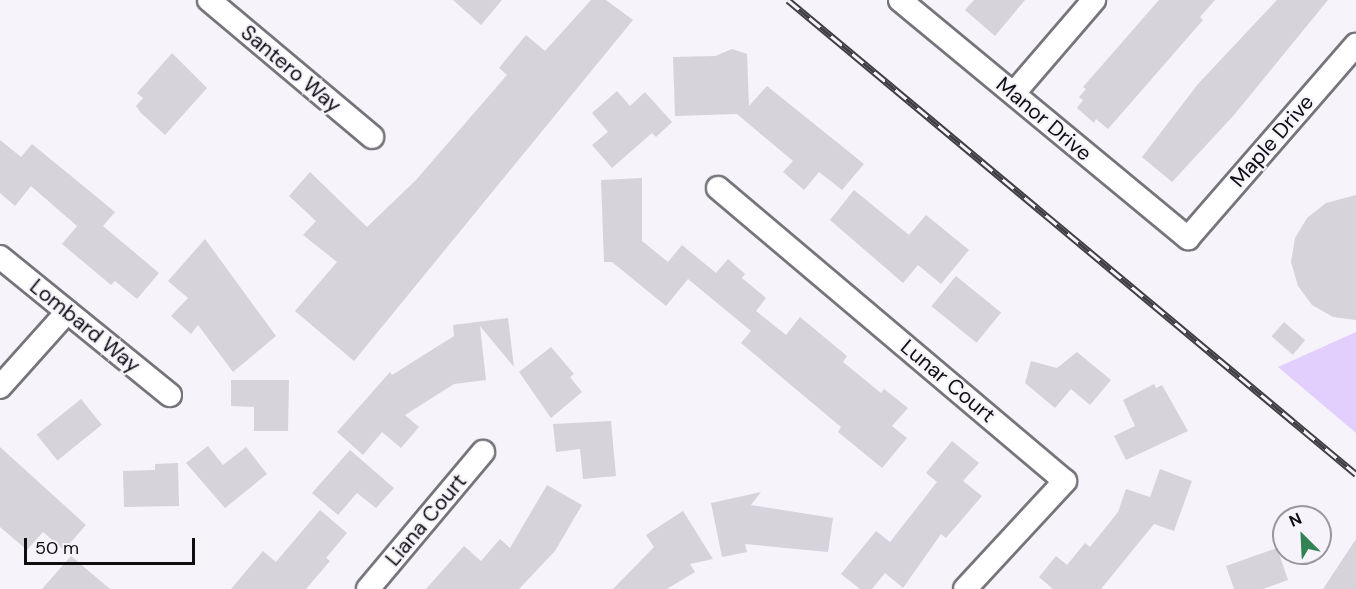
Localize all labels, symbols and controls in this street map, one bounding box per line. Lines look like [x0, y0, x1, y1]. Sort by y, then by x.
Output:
street label: Santero Way [236, 20, 346, 118]
street label: Manor Drive [991, 72, 1097, 166]
street label: Maple Drive [1225, 90, 1319, 192]
street label: Lombard Way [25, 274, 145, 378]
street label: Lunar Court [896, 334, 1000, 428]
street label: Liana Court [380, 469, 472, 571]
north arrow [1272, 505, 1332, 565]
text: N [1286, 508, 1305, 532]
scale bar [27, 526, 198, 564]
text: 50 m [35, 536, 79, 560]

